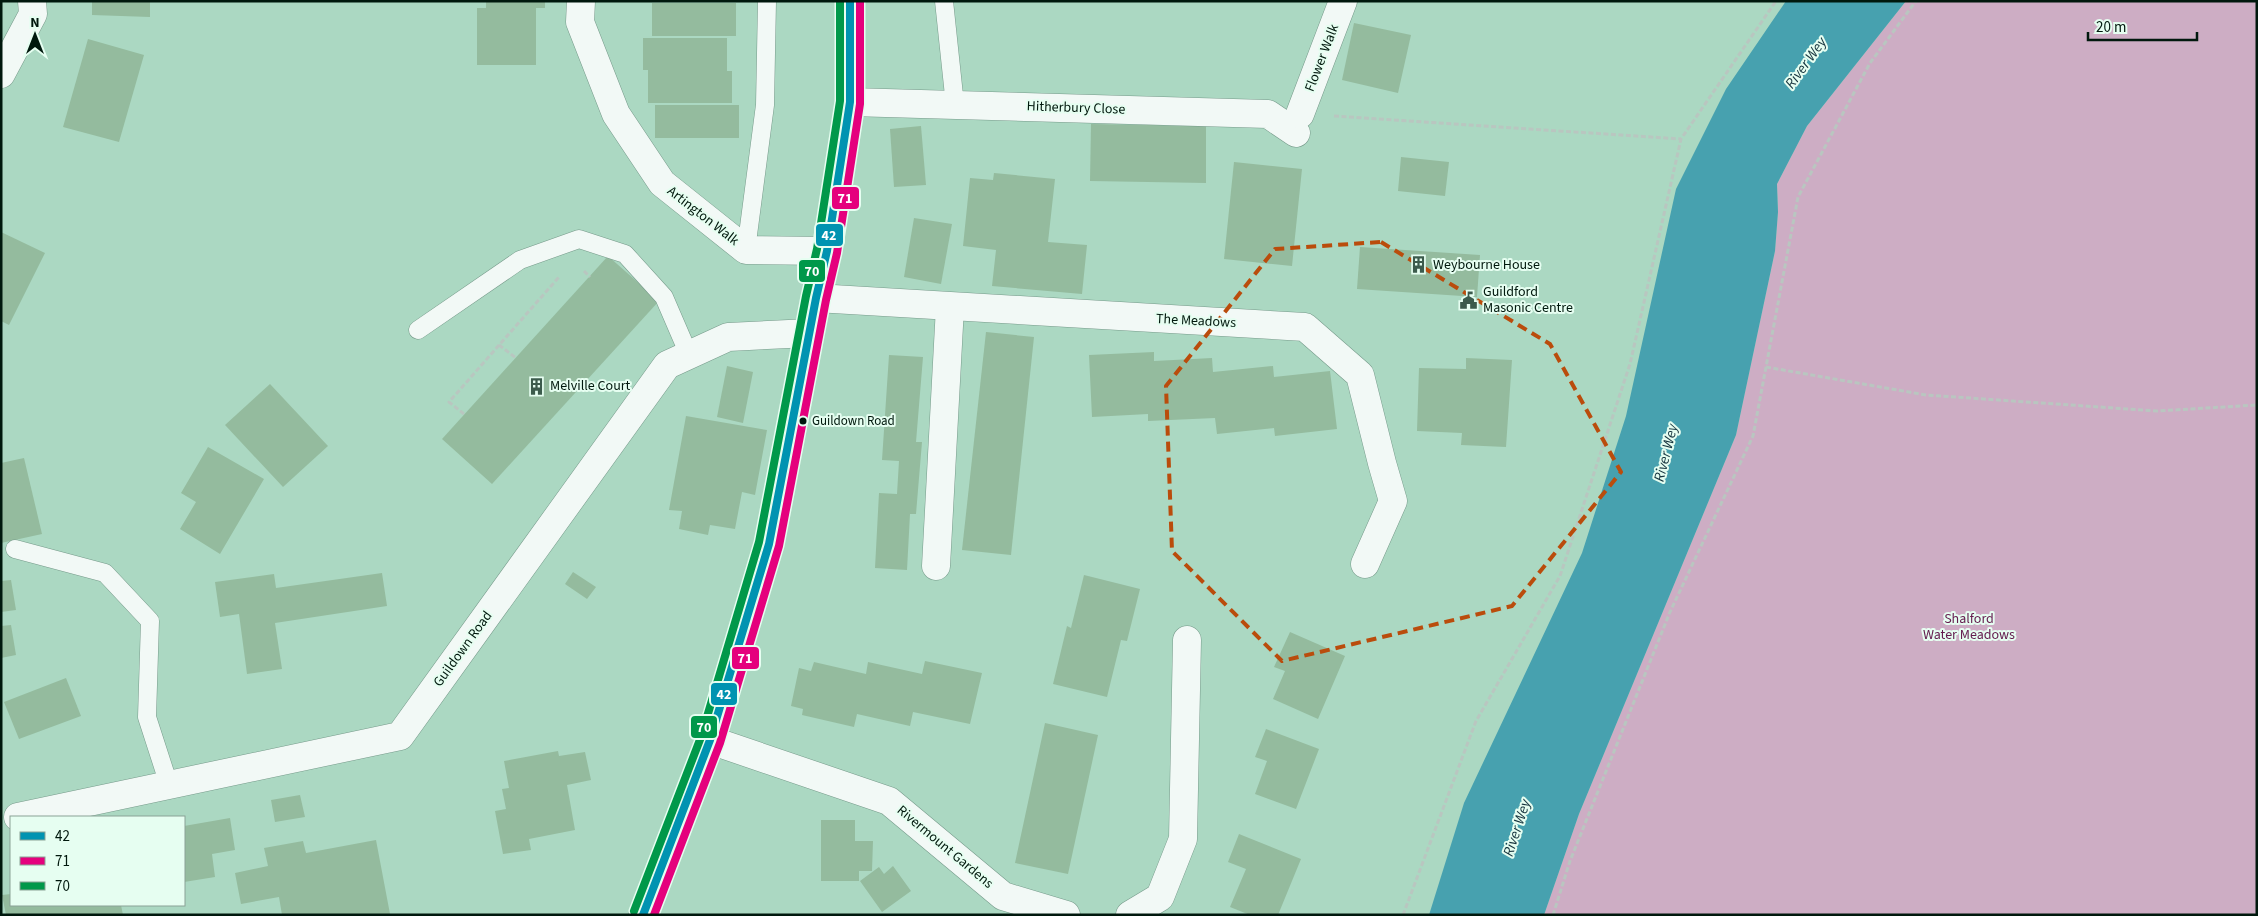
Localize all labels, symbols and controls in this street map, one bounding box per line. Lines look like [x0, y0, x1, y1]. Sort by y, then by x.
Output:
north arrow [10, 10, 60, 60]
scale bar [2088, 10, 2197, 42]
text: N [30, 13, 40, 33]
text: 20 m [2096, 17, 2126, 38]
street label: Flower Walk [1300, 21, 1344, 95]
water label: River Wey [1780, 32, 1833, 93]
street label: Hitherbury Close [1026, 96, 1126, 120]
street label: Artington Walk [663, 182, 743, 250]
line badge: 71 [831, 186, 860, 210]
text: 71 [838, 189, 852, 209]
line badge: 42 [815, 223, 844, 247]
text: 42 [822, 226, 836, 246]
building icon: Weybourne House [1409, 255, 1429, 275]
place label: Weybourne House [1433, 255, 1540, 275]
line badge: 70 [798, 259, 826, 283]
text: 70 [805, 262, 819, 282]
place label: Guildford Masonic Centre [1483, 282, 1573, 318]
public building icon: Guildford Masonic Centre [1459, 290, 1479, 310]
street label: The Meadows [1155, 309, 1237, 333]
building icon: Melville Court [526, 376, 546, 396]
place label: Melville Court [550, 376, 631, 396]
place label: Guildown Road [812, 412, 895, 430]
marker: Guildown Road [798, 416, 808, 426]
water label: River Wey [1649, 421, 1684, 484]
street label: Guildown Road [429, 607, 497, 691]
park label: Shalford Water Meadows [1923, 609, 2015, 645]
line badge: 71 [731, 646, 760, 670]
text: 71 [738, 649, 752, 669]
line badge: 42 [710, 682, 738, 706]
text: 42 [717, 685, 731, 705]
line badge: 70 [690, 715, 718, 739]
text: 70 [697, 718, 711, 738]
water label: River Wey [1498, 796, 1536, 859]
street label: Rivermount Gardens [892, 801, 998, 893]
legend [10, 816, 185, 906]
text: 42 [55, 826, 70, 847]
text: 71 [55, 851, 70, 872]
text: 70 [55, 876, 70, 897]

